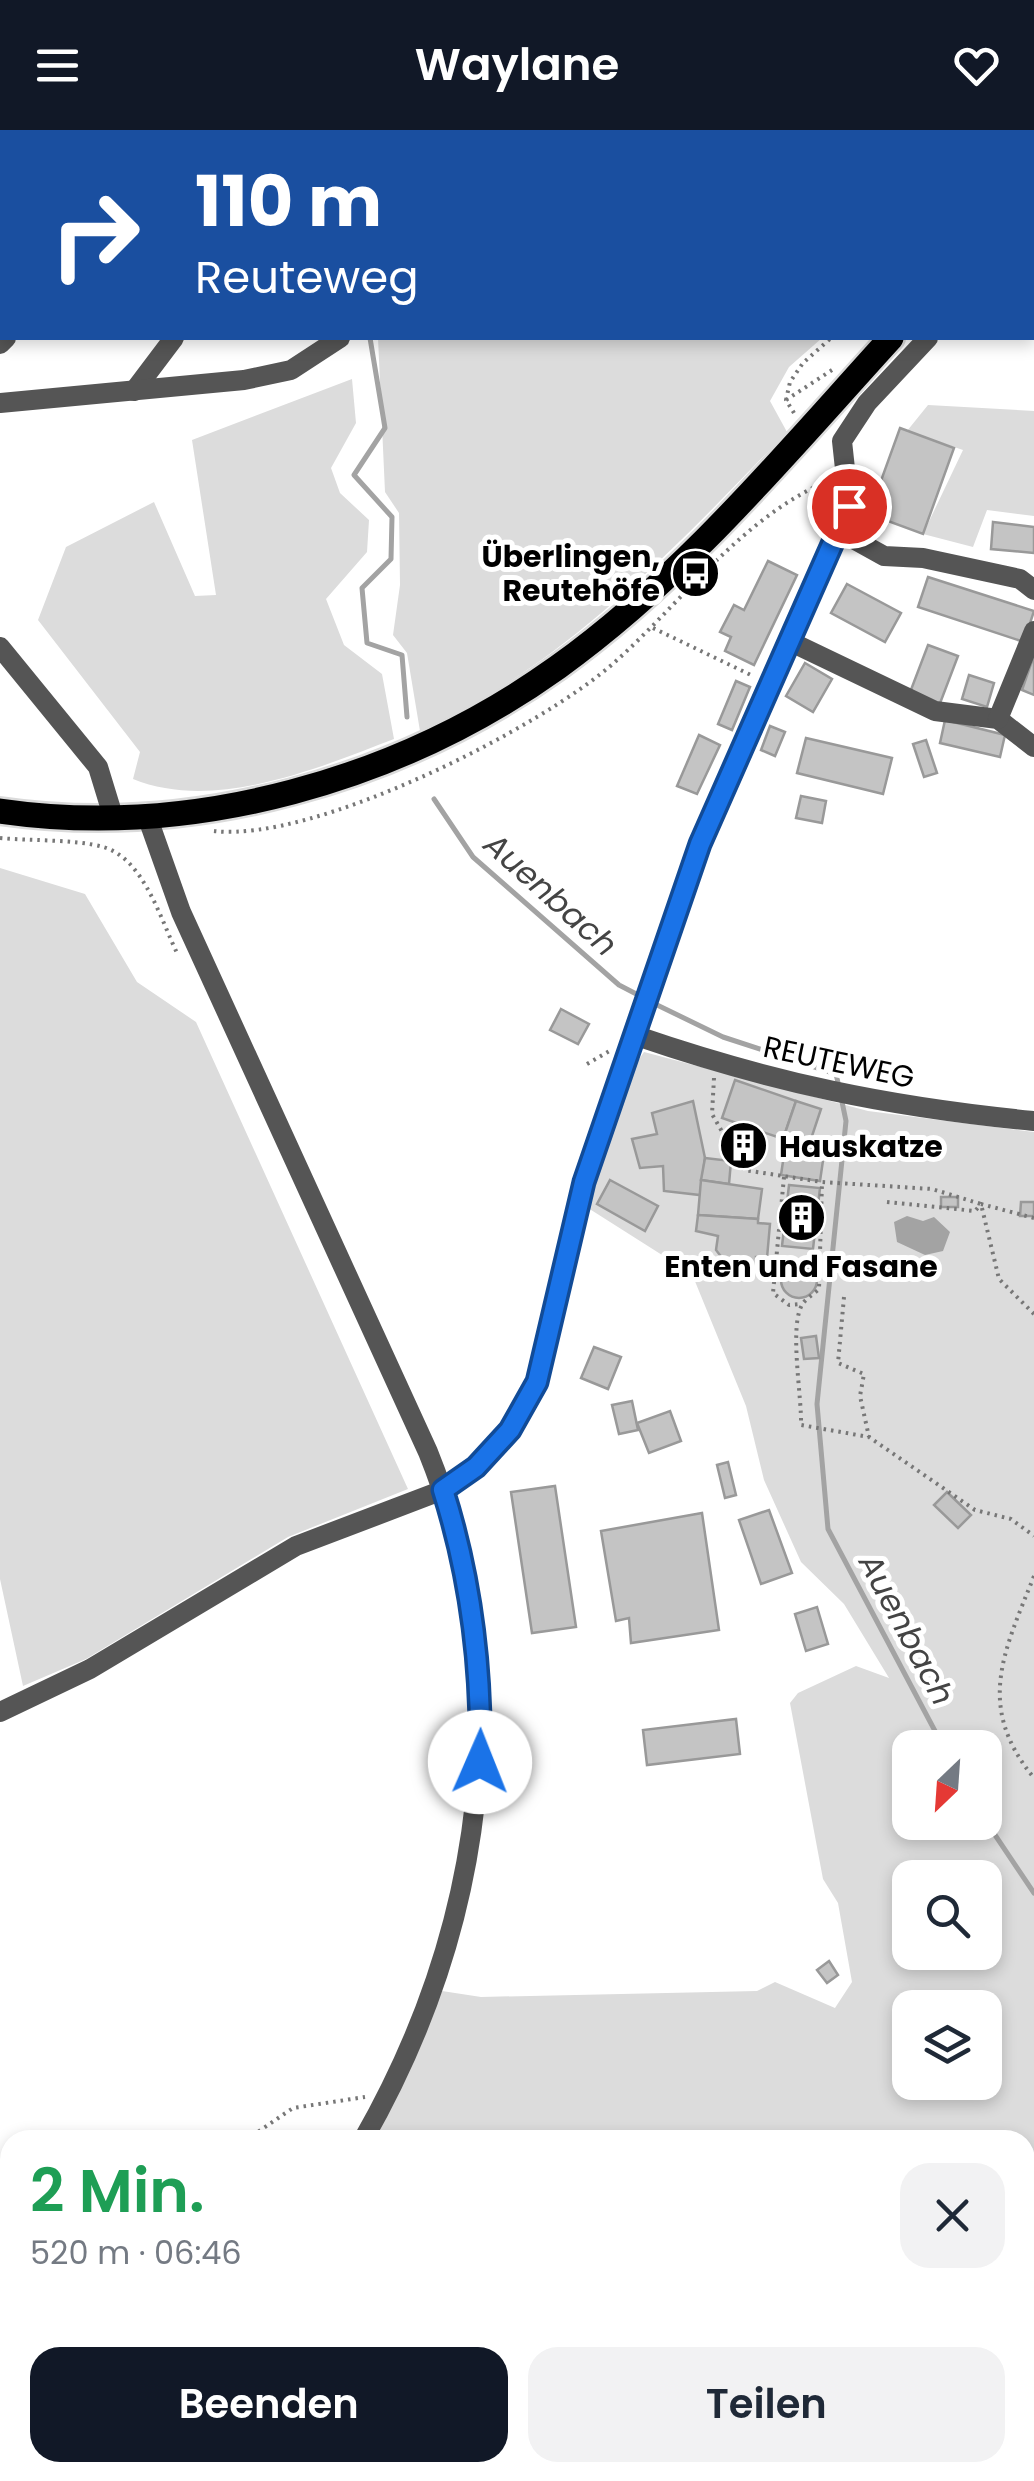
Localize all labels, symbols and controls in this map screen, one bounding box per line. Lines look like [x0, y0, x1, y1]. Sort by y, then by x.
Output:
text: Waylane [415, 33, 619, 96]
icon: menu [30, 38, 85, 93]
icon: heart [949, 38, 1004, 93]
text: 110 m [195, 152, 382, 251]
icon: right [30, 170, 160, 300]
text: Reuteweg [195, 246, 419, 309]
pin [807, 464, 892, 549]
icon: arrive [822, 479, 877, 534]
place label: Überlingen, Reutehöfe [482, 535, 660, 612]
bus stop icon: Überlingen, Reutehöfe [669, 547, 721, 599]
water label: Auenbach [474, 821, 628, 966]
street label: REUTEWEG [759, 1025, 919, 1099]
building icon: Hauskatze [718, 1120, 770, 1172]
place label: Hauskatze [779, 1125, 943, 1168]
building icon: Enten und Fasane [775, 1191, 827, 1243]
place label: Enten und Fasane [664, 1245, 938, 1288]
water label: Auenbach [848, 1544, 966, 1713]
position arrow [428, 1710, 532, 1814]
north arrow [892, 1730, 1002, 1840]
map controls [892, 1730, 1002, 2100]
button: search [892, 1860, 1002, 1970]
button: layers [892, 1990, 1002, 2100]
text: 2 Min. [30, 2149, 205, 2233]
button: close [900, 2163, 1005, 2268]
text: 520 m · 06:46 [30, 2230, 242, 2275]
button: Beenden [30, 2347, 508, 2462]
button: Teilen [528, 2347, 1005, 2462]

